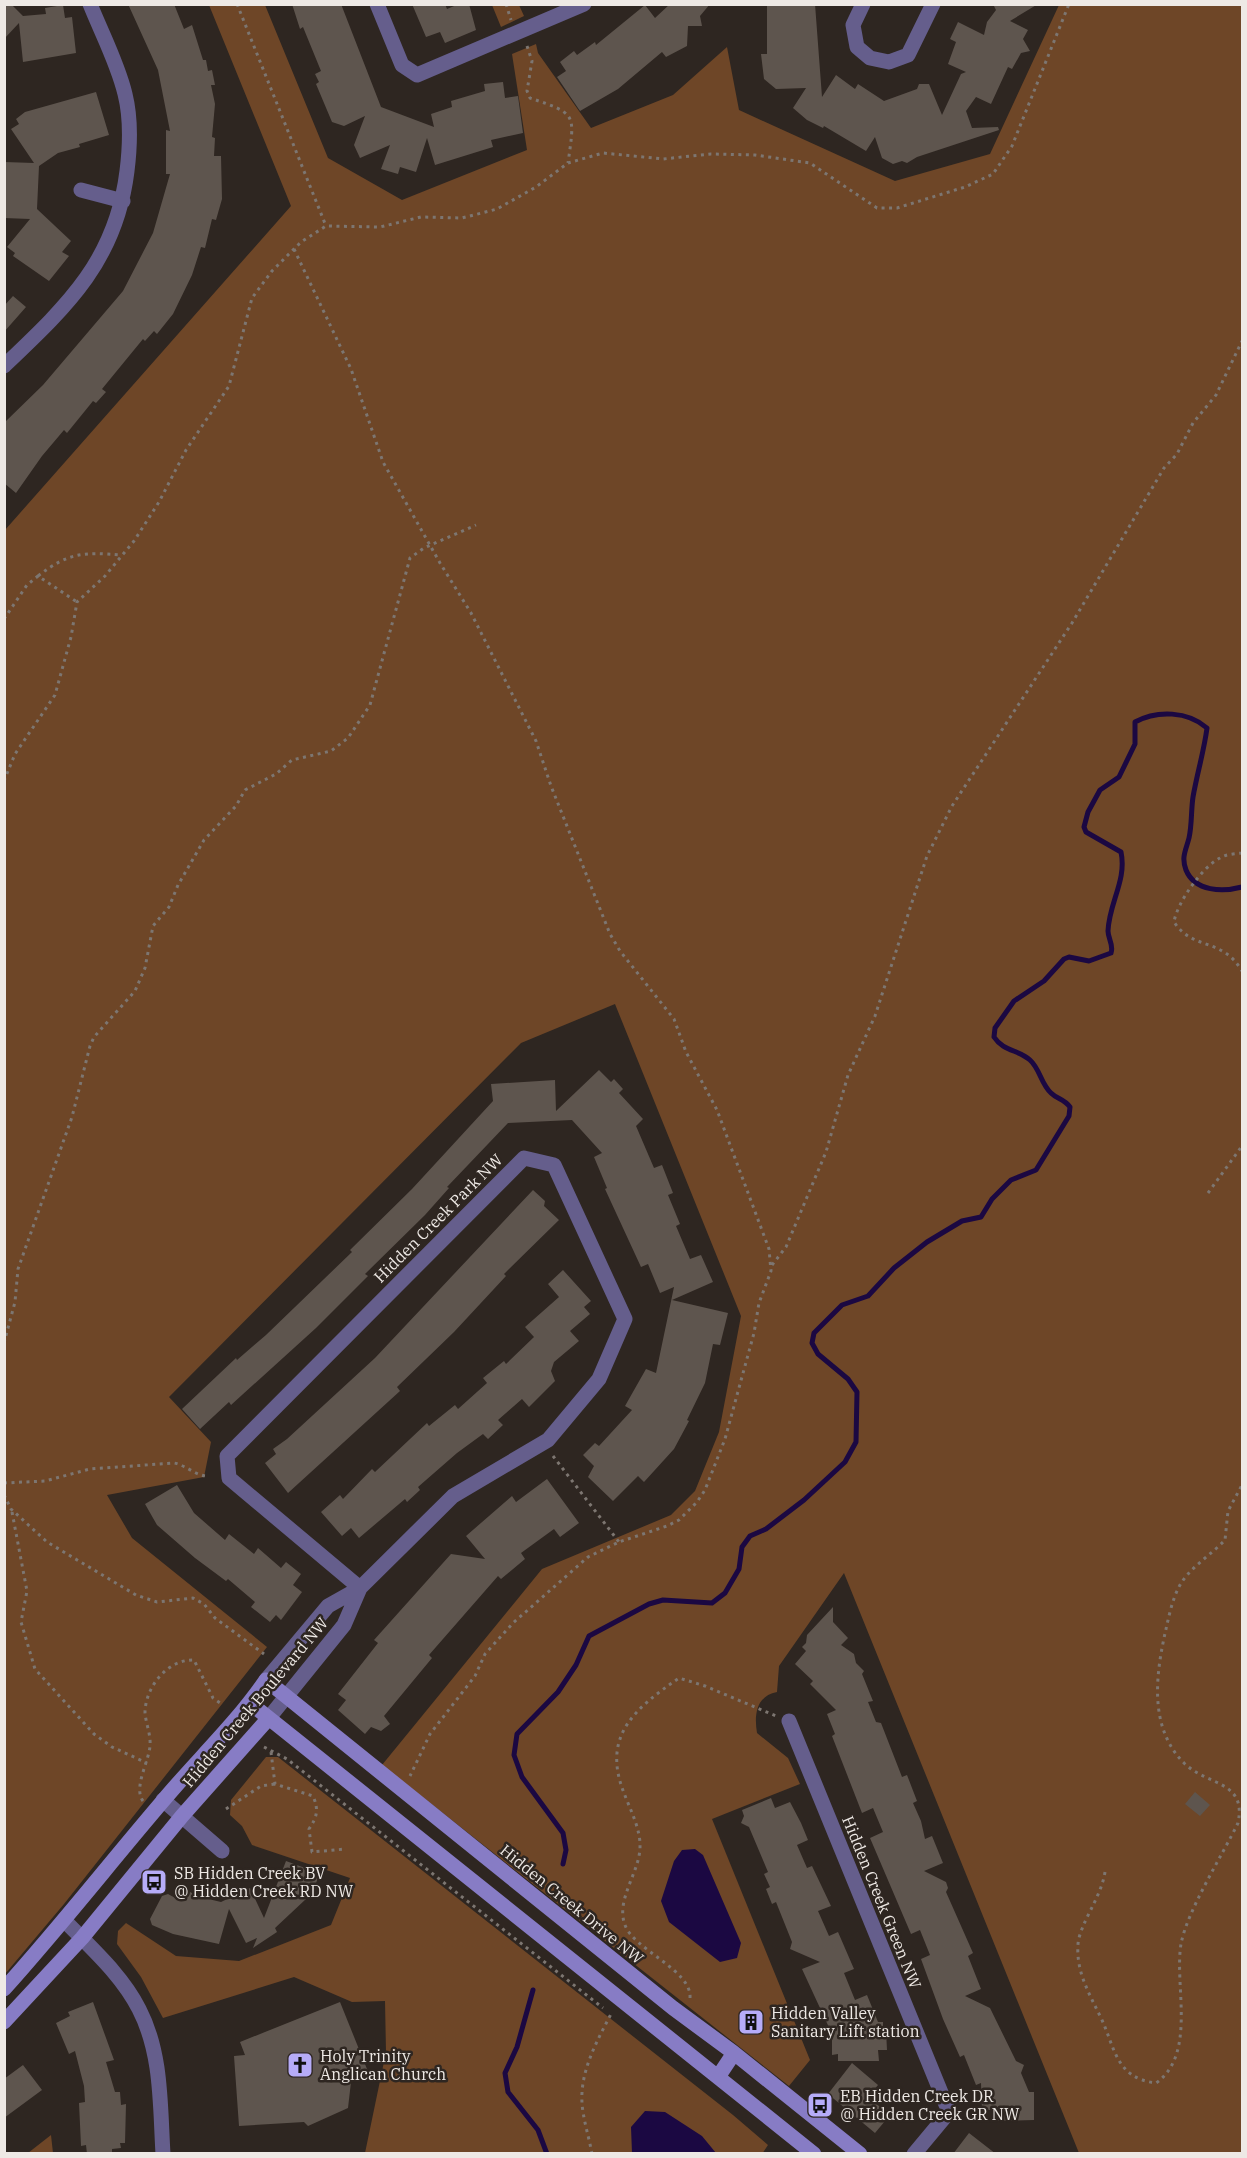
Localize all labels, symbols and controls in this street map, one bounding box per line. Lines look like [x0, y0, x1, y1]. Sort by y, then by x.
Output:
street label: Hidden Creek Park NW [370, 1149, 507, 1286]
street label: Hidden Creek Boulevard NW [178, 1613, 332, 1791]
street label: Hidden Creek Green NW [838, 1813, 926, 1992]
street label: Hidden Creek Drive NW [496, 1840, 648, 1968]
place label: SB Hidden Creek BV @ Hidden Creek RD NW [174, 1863, 354, 1901]
bus stop icon: SB Hidden Creek BV @ Hidden Creek RD NW [139, 1867, 169, 1897]
place label: Hidden Valley Sanitary Lift station [771, 2003, 920, 2041]
building icon: Hidden Valley Sanitary Lift station [736, 2007, 766, 2037]
place label: Holy Trinity Anglican Church [320, 2046, 446, 2084]
church icon: Holy Trinity Anglican Church [285, 2050, 315, 2080]
place label: EB Hidden Creek DR @ Hidden Creek GR NW [840, 2086, 1020, 2124]
bus stop icon: EB Hidden Creek DR @ Hidden Creek GR NW [805, 2090, 835, 2120]

